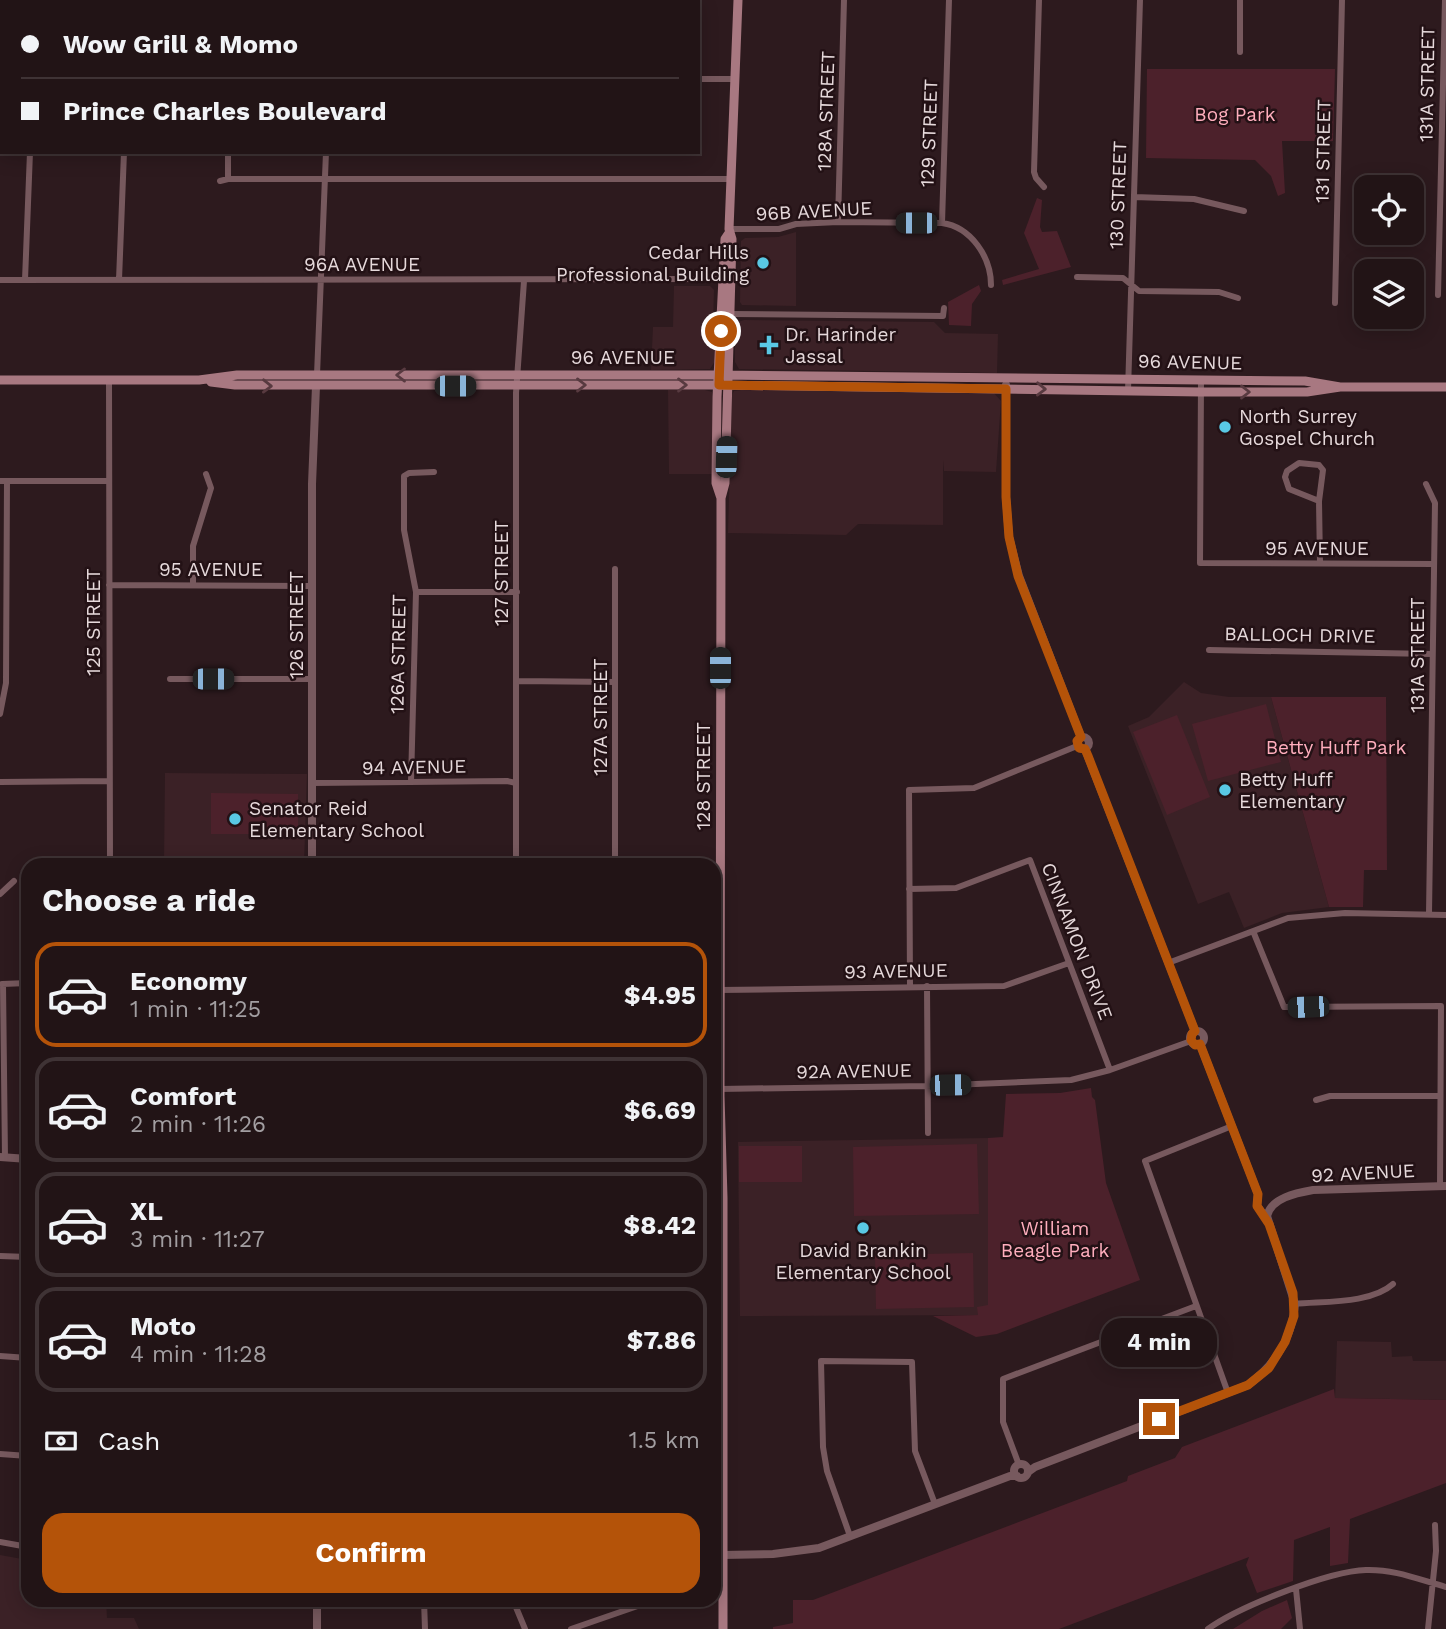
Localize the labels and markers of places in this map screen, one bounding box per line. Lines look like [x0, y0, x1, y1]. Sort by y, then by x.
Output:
place label: Cedar Hills Professional Building [556, 241, 750, 286]
marker: Cedar Hills Professional Building [755, 255, 771, 271]
place label: Dr. Harinder Jassal [785, 323, 896, 368]
marker: Dr. Harinder Jassal [759, 335, 779, 355]
place label: North Surrey Gospel Church [1239, 405, 1375, 450]
marker: North Surrey Gospel Church [1217, 419, 1233, 435]
place label: Betty Huff Elementary [1239, 768, 1345, 813]
marker: Betty Huff Elementary [1217, 782, 1233, 798]
place label: Senator Reid Elementary School [249, 797, 424, 842]
marker: Senator Reid Elementary School [227, 811, 243, 827]
marker: David Brankin Elementary School [855, 1220, 871, 1236]
place label: David Brankin Elementary School [775, 1239, 951, 1284]

